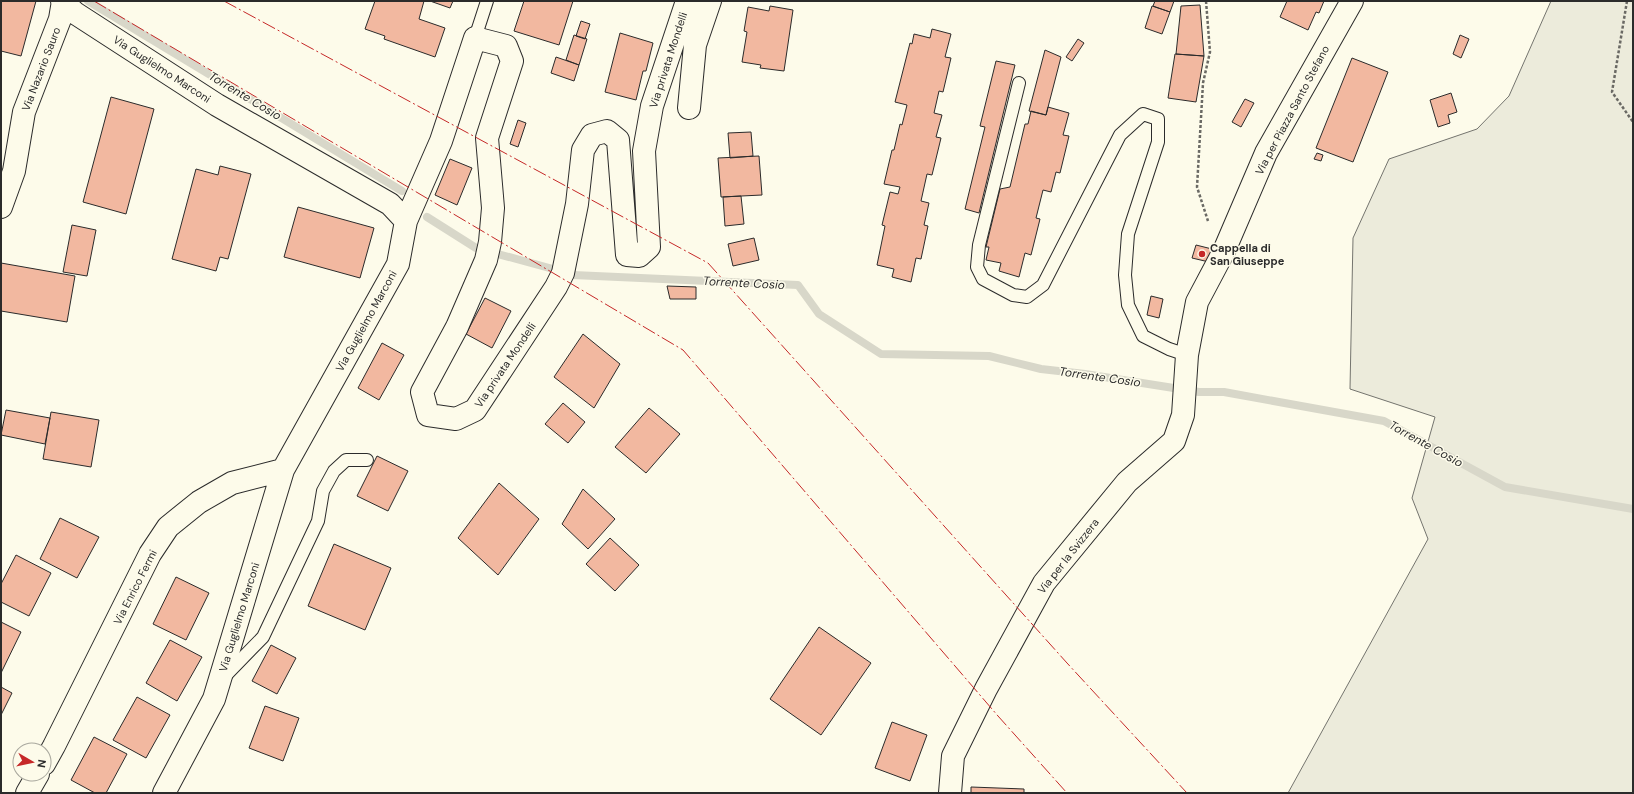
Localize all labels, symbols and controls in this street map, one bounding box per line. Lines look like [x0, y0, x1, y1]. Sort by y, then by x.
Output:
street label: Via privata Mondelli [646, 10, 690, 110]
street label: Via Nazario Sauro [19, 25, 63, 113]
street label: Via Guglielmo Marconi [111, 32, 213, 106]
street label: Via per Piazza Santo Stefano [1252, 43, 1332, 177]
water label: Torrente Cosio [206, 68, 284, 124]
place label: Cappella di San Giuseppe [1210, 241, 1285, 268]
marker: Cappella di San Giuseppe [1197, 249, 1207, 259]
street label: Via Guglielmo Marconi [332, 268, 400, 374]
water label: Torrente Cosio [703, 273, 785, 293]
street label: Via privata Mondelli [471, 320, 539, 410]
water label: Torrente Cosio [1058, 363, 1142, 391]
water label: Torrente Cosio [1386, 417, 1466, 471]
street label: Via per la Svizzera [1034, 516, 1102, 596]
street label: Via Enrico Fermi [110, 547, 160, 627]
street label: Via Guglielmo Marconi [216, 561, 262, 673]
north arrow [12, 742, 52, 782]
text: N [34, 759, 49, 769]

